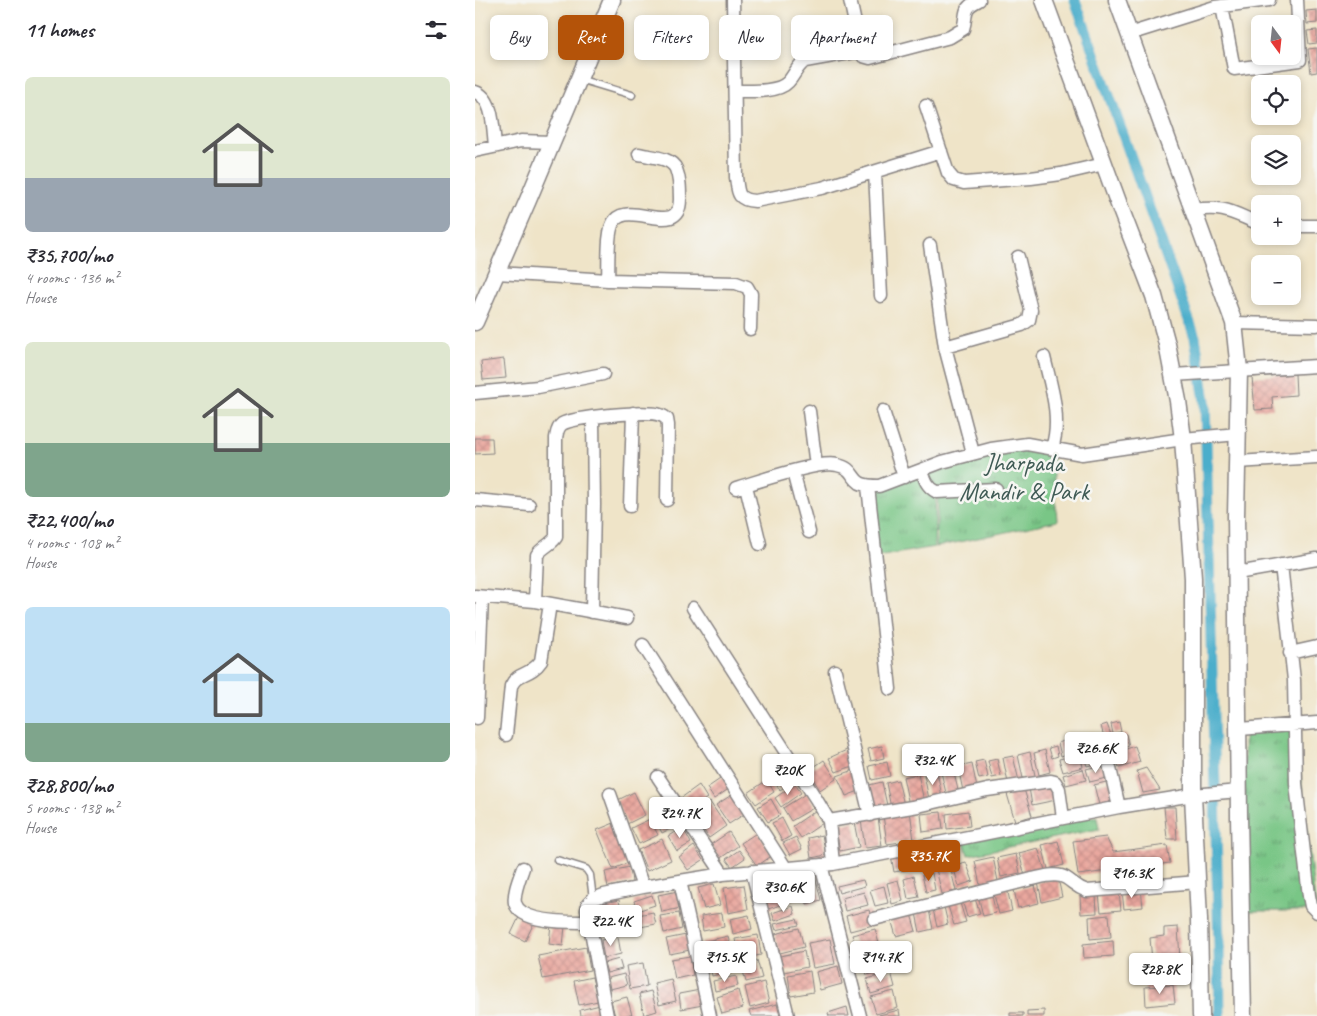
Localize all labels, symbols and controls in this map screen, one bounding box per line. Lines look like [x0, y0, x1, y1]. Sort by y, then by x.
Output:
chip: Buy [490, 15, 548, 60]
chip: Rent [558, 15, 624, 60]
chip: Filters [634, 15, 709, 60]
chip: New [719, 15, 781, 60]
chip: Apartment [791, 15, 893, 60]
north arrow [1251, 15, 1301, 65]
map controls [1251, 15, 1301, 305]
icon: filters [422, 16, 450, 44]
text: 11 homes [25, 17, 94, 43]
button: locate [1251, 75, 1301, 125]
icon: home [193, 110, 283, 200]
button: layers [1251, 135, 1301, 185]
button: + [1251, 195, 1301, 245]
text: ₹35,700/mo [25, 242, 112, 268]
button: − [1251, 255, 1301, 305]
text: 4 rooms · 136 m² [25, 268, 119, 288]
text: House [25, 288, 56, 308]
icon: home [193, 375, 283, 465]
park label: Jharpada Mandir & Park [959, 447, 1091, 508]
text: ₹22,400/mo [25, 507, 113, 533]
text: 4 rooms · 108 m² [25, 533, 119, 553]
text: House [25, 553, 56, 573]
icon: home [193, 640, 283, 730]
pin: ₹26.6K [1055, 732, 1137, 774]
text: ₹26.6K [1076, 738, 1116, 758]
pin: ₹32.4K [892, 744, 974, 786]
text: ₹32.4K [913, 750, 953, 770]
pin: ₹20K [758, 754, 818, 796]
text: ₹20K [773, 760, 803, 780]
text: ₹28,800/mo [25, 772, 113, 798]
pin: ₹24.7K [639, 796, 721, 839]
text: 5 rooms · 138 m² [25, 798, 119, 818]
text: ₹24.7K [660, 803, 700, 823]
text: House [25, 818, 56, 838]
pin: ₹35.7K [888, 840, 970, 882]
text: ₹35.7K [909, 846, 949, 866]
pin: ₹16.3K [1091, 856, 1173, 899]
text: ₹16.3K [1112, 863, 1152, 883]
pin: ₹30.6K [743, 870, 825, 913]
text: ₹30.6K [764, 877, 804, 897]
pin: ₹22.4K [570, 904, 652, 947]
text: ₹22.4K [591, 911, 631, 931]
pin: ₹15.5K [684, 940, 766, 983]
pin: ₹14.7K [840, 940, 922, 983]
text: ₹15.5K [705, 947, 745, 967]
text: ₹14.7K [861, 947, 901, 967]
pin: ₹28.8K [1119, 952, 1201, 995]
text: ₹28.8K [1140, 959, 1180, 979]

